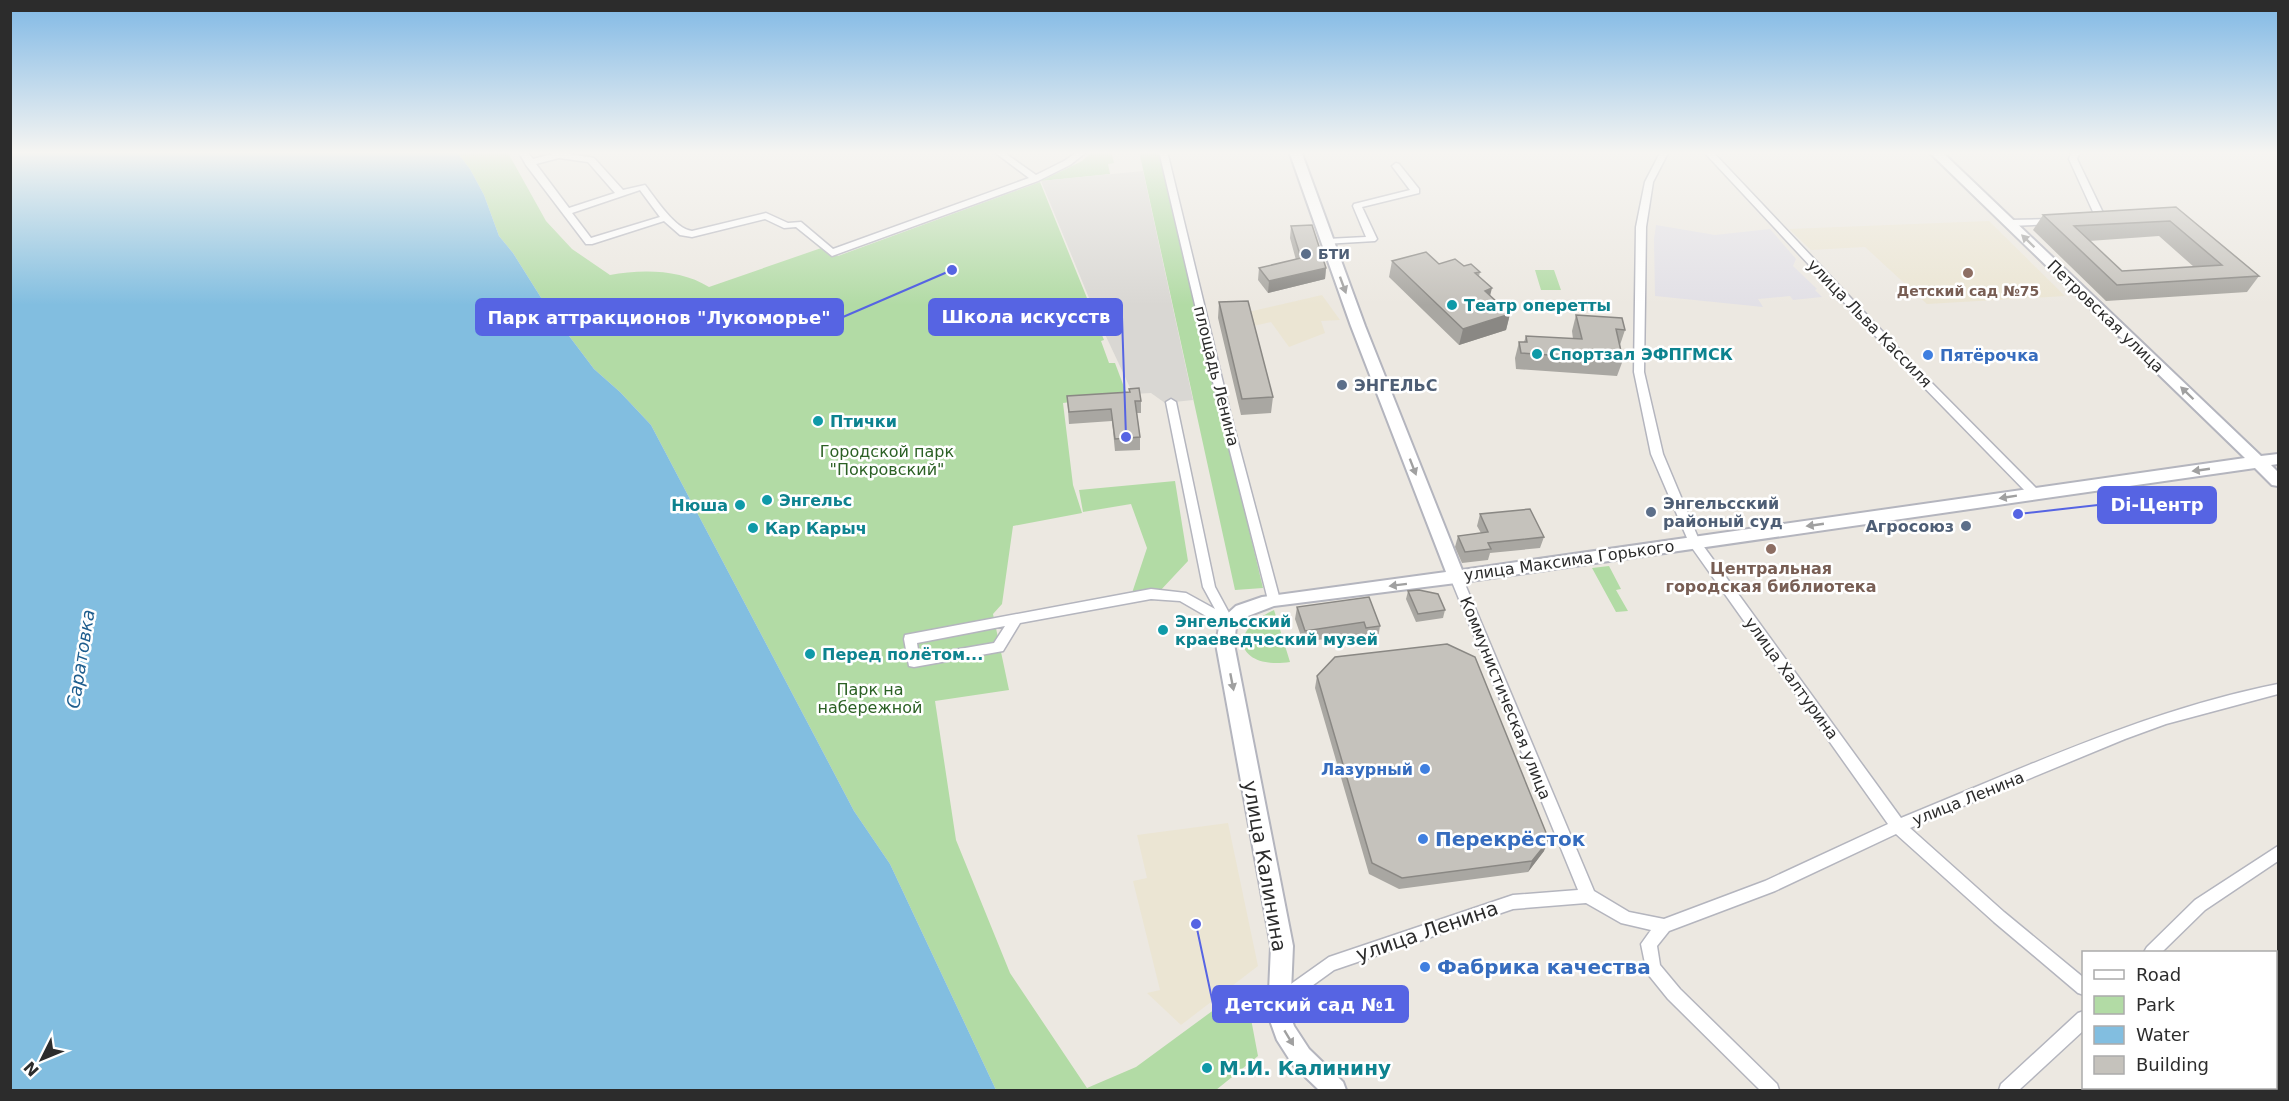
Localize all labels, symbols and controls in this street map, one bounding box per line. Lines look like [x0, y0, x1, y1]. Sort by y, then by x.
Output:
one-way arrow [2022, 235, 2036, 249]
place label: БТИ [1318, 246, 1350, 262]
marker: БТИ [1299, 247, 1313, 261]
street label: улица Льва Кассиля [1804, 255, 1936, 391]
street label: Петровская улица [2044, 256, 2168, 377]
marker: Детский сад №75 [1961, 266, 1975, 280]
one-way arrow [1338, 276, 1348, 294]
place label: Детский сад №75 [1897, 283, 2039, 299]
place label: Театр оперетты [1464, 296, 1611, 315]
marker: Театр оперетты [1445, 298, 1459, 312]
callout: Парк аттракционов "Лукоморье" [476, 299, 843, 335]
callout: Школа искусств [929, 299, 1122, 335]
street label: площадь Ленина [1190, 304, 1243, 448]
text: Школа искусств [942, 306, 1110, 327]
text: Парк аттракционов "Лукоморье" [487, 307, 831, 328]
place label: Спортзал ЭФПГМСК [1549, 345, 1733, 364]
place label: Пятёрочка [1940, 346, 2039, 365]
marker: Спортзал ЭФПГМСК [1530, 347, 1544, 361]
marker: Пятёрочка [1921, 348, 1935, 362]
place label: ЭНГЕЛЬС [1354, 376, 1437, 395]
marker: ЭНГЕЛЬС [1335, 378, 1349, 392]
one-way arrow [2180, 386, 2194, 400]
place label: Птички [830, 412, 897, 431]
marker: Птички [811, 414, 825, 428]
park label: Городской парк "Покровский" [820, 442, 955, 479]
one-way arrow [1409, 458, 1418, 476]
one-way arrow [2192, 466, 2211, 475]
callout: Di-Центр [2098, 487, 2216, 523]
place label: Энгельс [779, 491, 852, 510]
marker: Энгельс [760, 493, 774, 507]
one-way arrow [1999, 493, 2018, 502]
place label: Энгельсский районый суд [1663, 494, 1783, 531]
text: Di-Центр [2110, 494, 2204, 515]
place label: Нюша [671, 496, 728, 515]
marker: Нюша [733, 498, 747, 512]
marker: Энгельсский районый суд [1644, 505, 1658, 519]
place label: Агросоюз [1865, 517, 1954, 536]
place label: Кар Карыч [765, 519, 867, 538]
marker: Агросоюз [1959, 519, 1973, 533]
one-way arrow [1806, 520, 1825, 529]
marker: Кар Карыч [746, 521, 760, 535]
street label: улица Максима Горького [1463, 536, 1675, 585]
marker: Центральная городская библиотека [1764, 542, 1778, 556]
place label: Центральная городская библиотека [1666, 559, 1876, 596]
one-way arrow [1388, 580, 1407, 589]
street label: Коммунистическая улица [1456, 594, 1555, 802]
water label: Саратовка [62, 608, 99, 710]
place label: Энгельсский краеведческий музей [1175, 612, 1378, 649]
street label: улица Халтурина [1741, 613, 1842, 743]
marker: Энгельсский краеведческий музей [1156, 623, 1170, 637]
place label: Перед полётом... [822, 645, 983, 664]
marker: Перед полётом... [803, 647, 817, 661]
one-way arrow [1228, 672, 1237, 691]
park label: Парк на набережной [817, 680, 923, 717]
place label: Лазурный [1321, 760, 1413, 779]
marker: Лазурный [1418, 762, 1432, 776]
street label: улица Ленина [1910, 767, 2027, 830]
street label: улица Калинина [1238, 778, 1292, 954]
place label: Перекрёсток [1435, 827, 1586, 851]
marker: Перекрёсток [1416, 832, 1430, 846]
street label: улица Ленина [1353, 895, 1501, 967]
legend [2082, 951, 2277, 1089]
place label: Фабрика качества [1437, 955, 1651, 979]
marker: Фабрика качества [1418, 960, 1432, 974]
text: Road [2136, 964, 2181, 985]
callout: Детский сад №1 [1213, 986, 1408, 1022]
text: Детский сад №1 [1225, 994, 1395, 1015]
text: Park [2136, 994, 2175, 1015]
text: Water [2136, 1024, 2190, 1045]
north arrow [12, 1029, 72, 1089]
one-way arrow [1283, 1029, 1294, 1046]
text: Building [2136, 1054, 2209, 1075]
place label: М.И. Калинину [1219, 1056, 1391, 1080]
text: N [20, 1058, 43, 1080]
marker: М.И. Калинину [1200, 1061, 1214, 1075]

